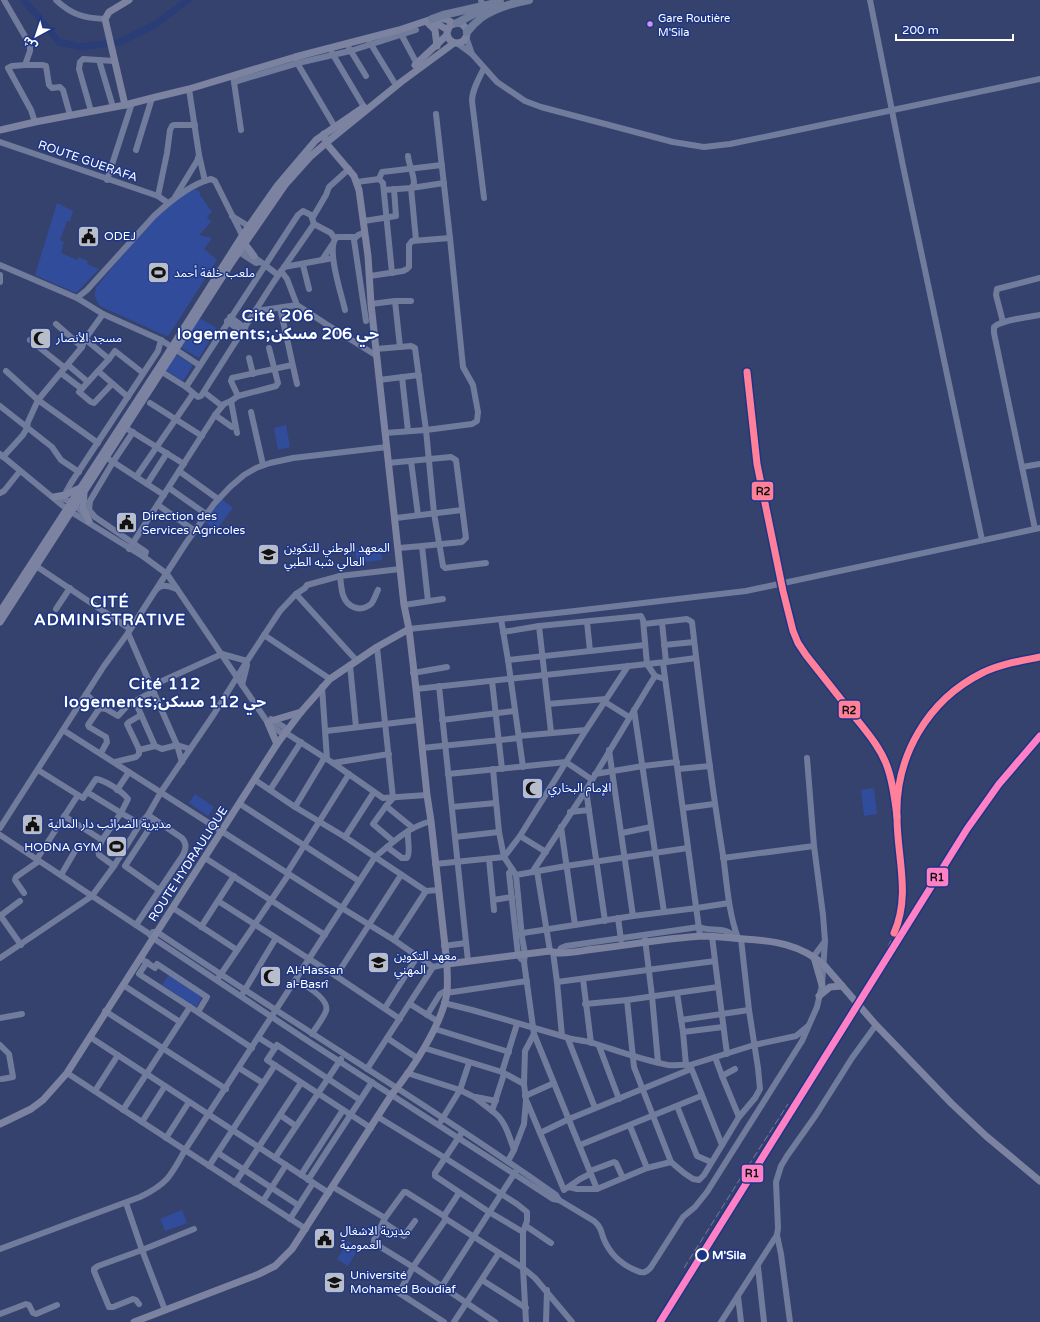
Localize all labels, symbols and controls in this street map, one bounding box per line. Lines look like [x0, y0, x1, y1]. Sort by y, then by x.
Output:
place label: Gare Routière M'Sila [658, 12, 730, 39]
north arrow [16, 16, 56, 56]
scale bar [896, 16, 1013, 42]
marker: Gare Routière M'Sila [645, 19, 655, 29]
text: 200 m [902, 23, 939, 37]
text: ش [20, 33, 40, 53]
street label: ROUTE GUERAFA [36, 137, 140, 185]
public building icon: ODEJ [75, 223, 101, 249]
place label: ODEJ [104, 229, 136, 243]
sports icon: ملعب خلفة أحمد [146, 260, 172, 286]
place label: ملعب خلفة أحمد [174, 265, 255, 280]
district label: Cité 206 logements;حي 206 مسكن [177, 306, 379, 347]
mosque icon: مسجد الأنصار [28, 325, 54, 351]
place label: مسجد الأنصار [55, 331, 122, 345]
line badge: R2 [751, 481, 774, 501]
text: R2 [756, 485, 770, 498]
place label: Direction des Services Agricoles [142, 509, 246, 537]
public building icon: Direction des Services Agricoles [113, 510, 139, 536]
place label: المعهد الوطني للتكوين العالي شبه الطبي [284, 541, 390, 572]
school or university icon: المعهد الوطني للتكوين العالي شبه الطبي [255, 542, 281, 568]
district label: CITÉ ADMINISTRATIVE [34, 592, 186, 630]
district label: Cité 112 logements;حي 112 مسكن [64, 674, 266, 715]
line badge: R2 [838, 700, 861, 719]
text: R2 [842, 704, 856, 717]
mosque icon: الإمام البخاري [519, 775, 545, 801]
place label: الإمام البخاري [548, 781, 611, 798]
street label: ROUTE HYDRAULIQUE [146, 804, 231, 924]
public building icon: مديرية الضرائب دار المالية [19, 811, 45, 837]
place label: مديرية الضرائب دار المالية [48, 817, 171, 831]
sports icon: HODNA GYM [104, 834, 130, 860]
place label: HODNA GYM [24, 840, 102, 854]
line badge: R1 [926, 867, 949, 887]
text: R1 [930, 871, 944, 884]
place label: معهد التكوين المهني [394, 949, 457, 980]
school or university icon: معهد التكوين المهني [366, 950, 392, 976]
place label: Al-Hassan al-Basrî [286, 963, 343, 991]
mosque icon: Al-Hassan al-Basrî [257, 964, 283, 990]
line badge: R1 [741, 1164, 764, 1183]
text: R1 [745, 1167, 759, 1180]
place label: مديرية الاشغال العمومية [340, 1224, 411, 1252]
public building icon: مديرية الاشغال العمومية [311, 1225, 337, 1251]
marker: M'Sila [695, 1248, 709, 1262]
place label: M'Sila [712, 1248, 747, 1262]
place label: Université Mohamed Boudiaf [350, 1268, 456, 1296]
school or university icon: Université Mohamed Boudiaf [322, 1269, 348, 1295]

